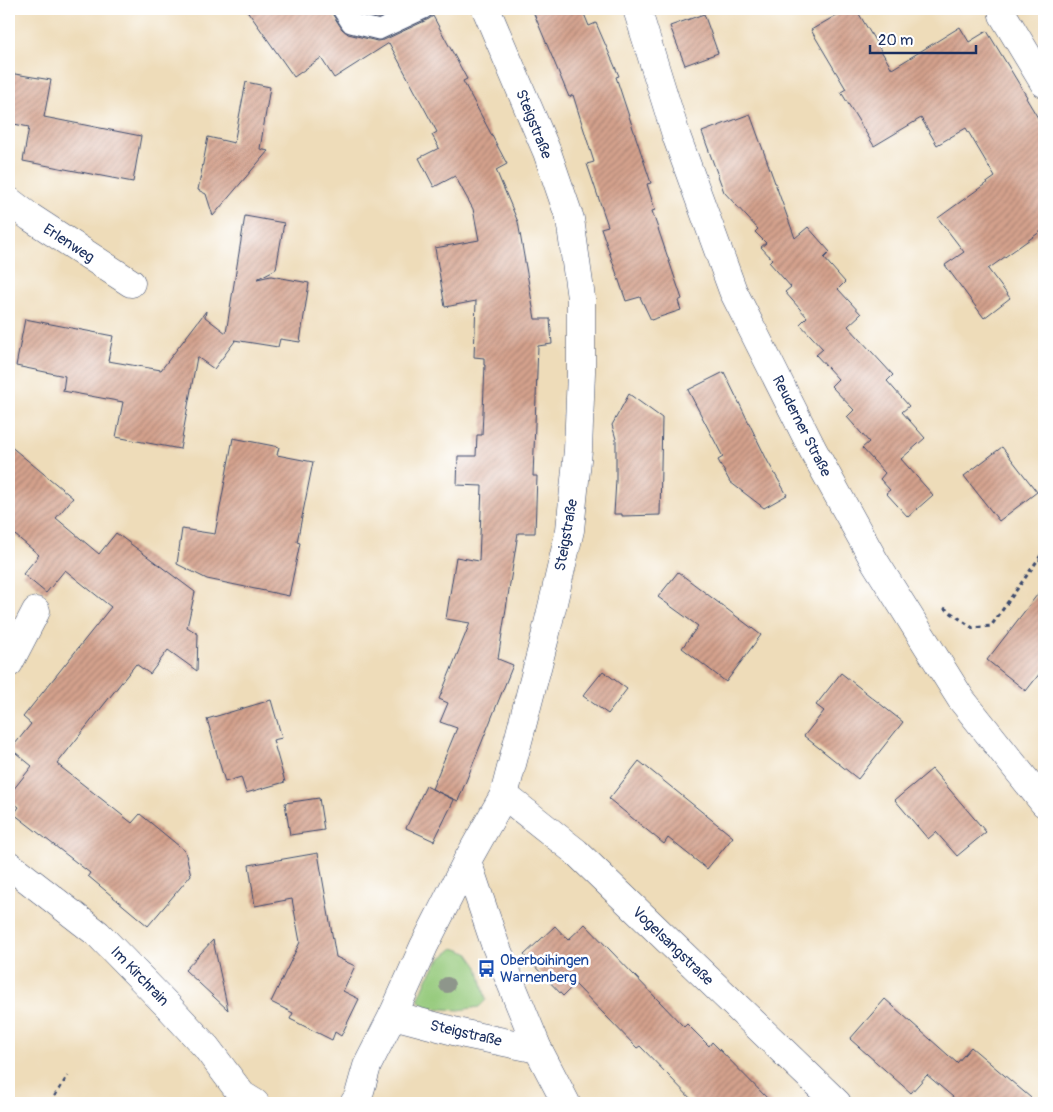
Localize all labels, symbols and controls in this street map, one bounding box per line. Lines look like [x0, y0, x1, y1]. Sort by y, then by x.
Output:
scale bar [870, 22, 977, 54]
text: 20 m [878, 31, 913, 50]
street label: Steigstraße [511, 87, 556, 162]
street label: Erlenweg [39, 220, 98, 267]
street label: Reuderner Straße [768, 372, 836, 481]
street label: Steigstraße [551, 497, 582, 573]
street label: Vogelsangstraße [628, 903, 718, 990]
street label: Im Kirchrain [106, 942, 173, 1010]
place label: Oberboihingen Warnenberg [500, 951, 589, 987]
bus stop icon: Oberboihingen Warnenberg [476, 959, 496, 979]
street label: Steigstraße [428, 1016, 504, 1051]

